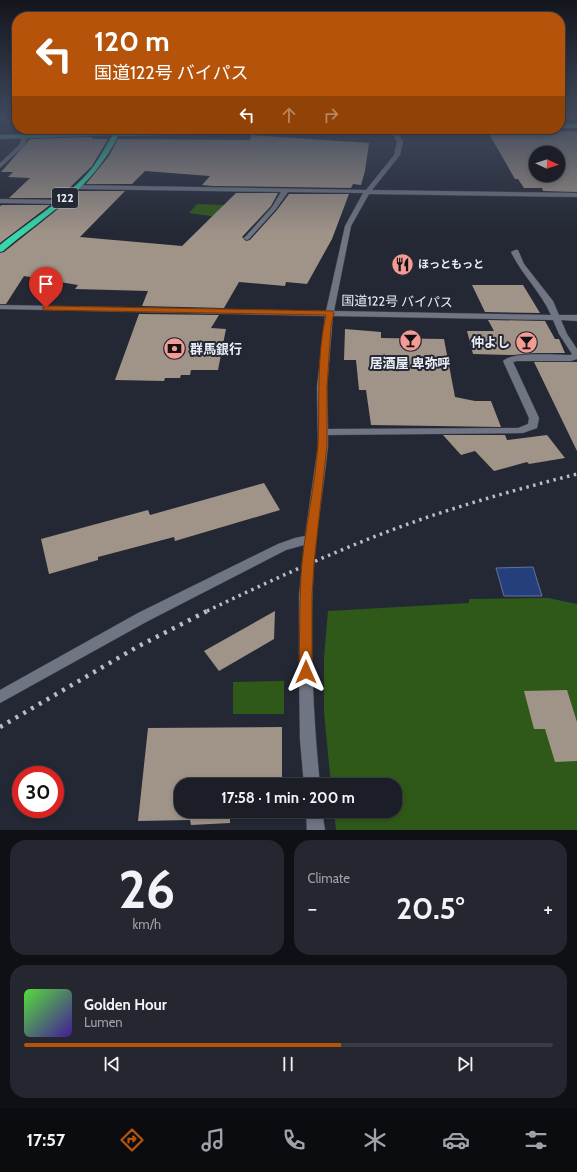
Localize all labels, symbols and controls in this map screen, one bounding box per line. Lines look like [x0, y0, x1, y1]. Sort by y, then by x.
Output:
text: 120 m [94, 24, 170, 58]
icon: left [28, 28, 80, 80]
text: 国道122号 バイパス [94, 62, 248, 84]
icon: left [236, 104, 258, 126]
icon: ahead [278, 104, 300, 126]
icon: right [320, 104, 342, 126]
north arrow [529, 146, 565, 182]
map controls [529, 146, 565, 182]
road number: 122 [52, 188, 78, 208]
restaurant icon: ほっともっと [390, 251, 416, 277]
place label: ほっともっと [418, 257, 484, 271]
pin [29, 267, 63, 308]
icon: arrive [35, 273, 57, 295]
street label: 国道122号 バイパス [341, 292, 453, 310]
bar icon: 居酒屋 卑弥呼 [397, 328, 423, 354]
bar icon: 仲よし [513, 329, 539, 355]
place label: 仲よし [471, 334, 510, 350]
bank icon: 群馬銀行 [161, 336, 187, 362]
place label: 群馬銀行 [190, 341, 242, 357]
place label: 居酒屋 卑弥呼 [370, 355, 450, 371]
position arrow [285, 651, 327, 693]
speed limit sign: 30 [12, 766, 64, 818]
text: 17:58 · 1 min · 200 m [221, 789, 355, 807]
text: 26 [118, 858, 175, 921]
text: Climate [308, 870, 350, 886]
text: 20.5° [396, 890, 464, 927]
text: − [308, 895, 317, 922]
text: + [543, 895, 553, 922]
text: km/h [133, 916, 161, 932]
text: Golden Hour [84, 996, 167, 1014]
text: Lumen [84, 1014, 123, 1030]
icon: previous [101, 1053, 123, 1075]
icon: pause [277, 1053, 299, 1075]
icon: next [454, 1053, 476, 1075]
icon: directions [118, 1126, 146, 1154]
icon: music [199, 1126, 227, 1154]
icon: phone [280, 1126, 308, 1154]
icon: climate [361, 1126, 389, 1154]
icon: car [442, 1126, 470, 1154]
icon: filters [522, 1126, 550, 1154]
text: 17:57 [26, 1129, 65, 1151]

